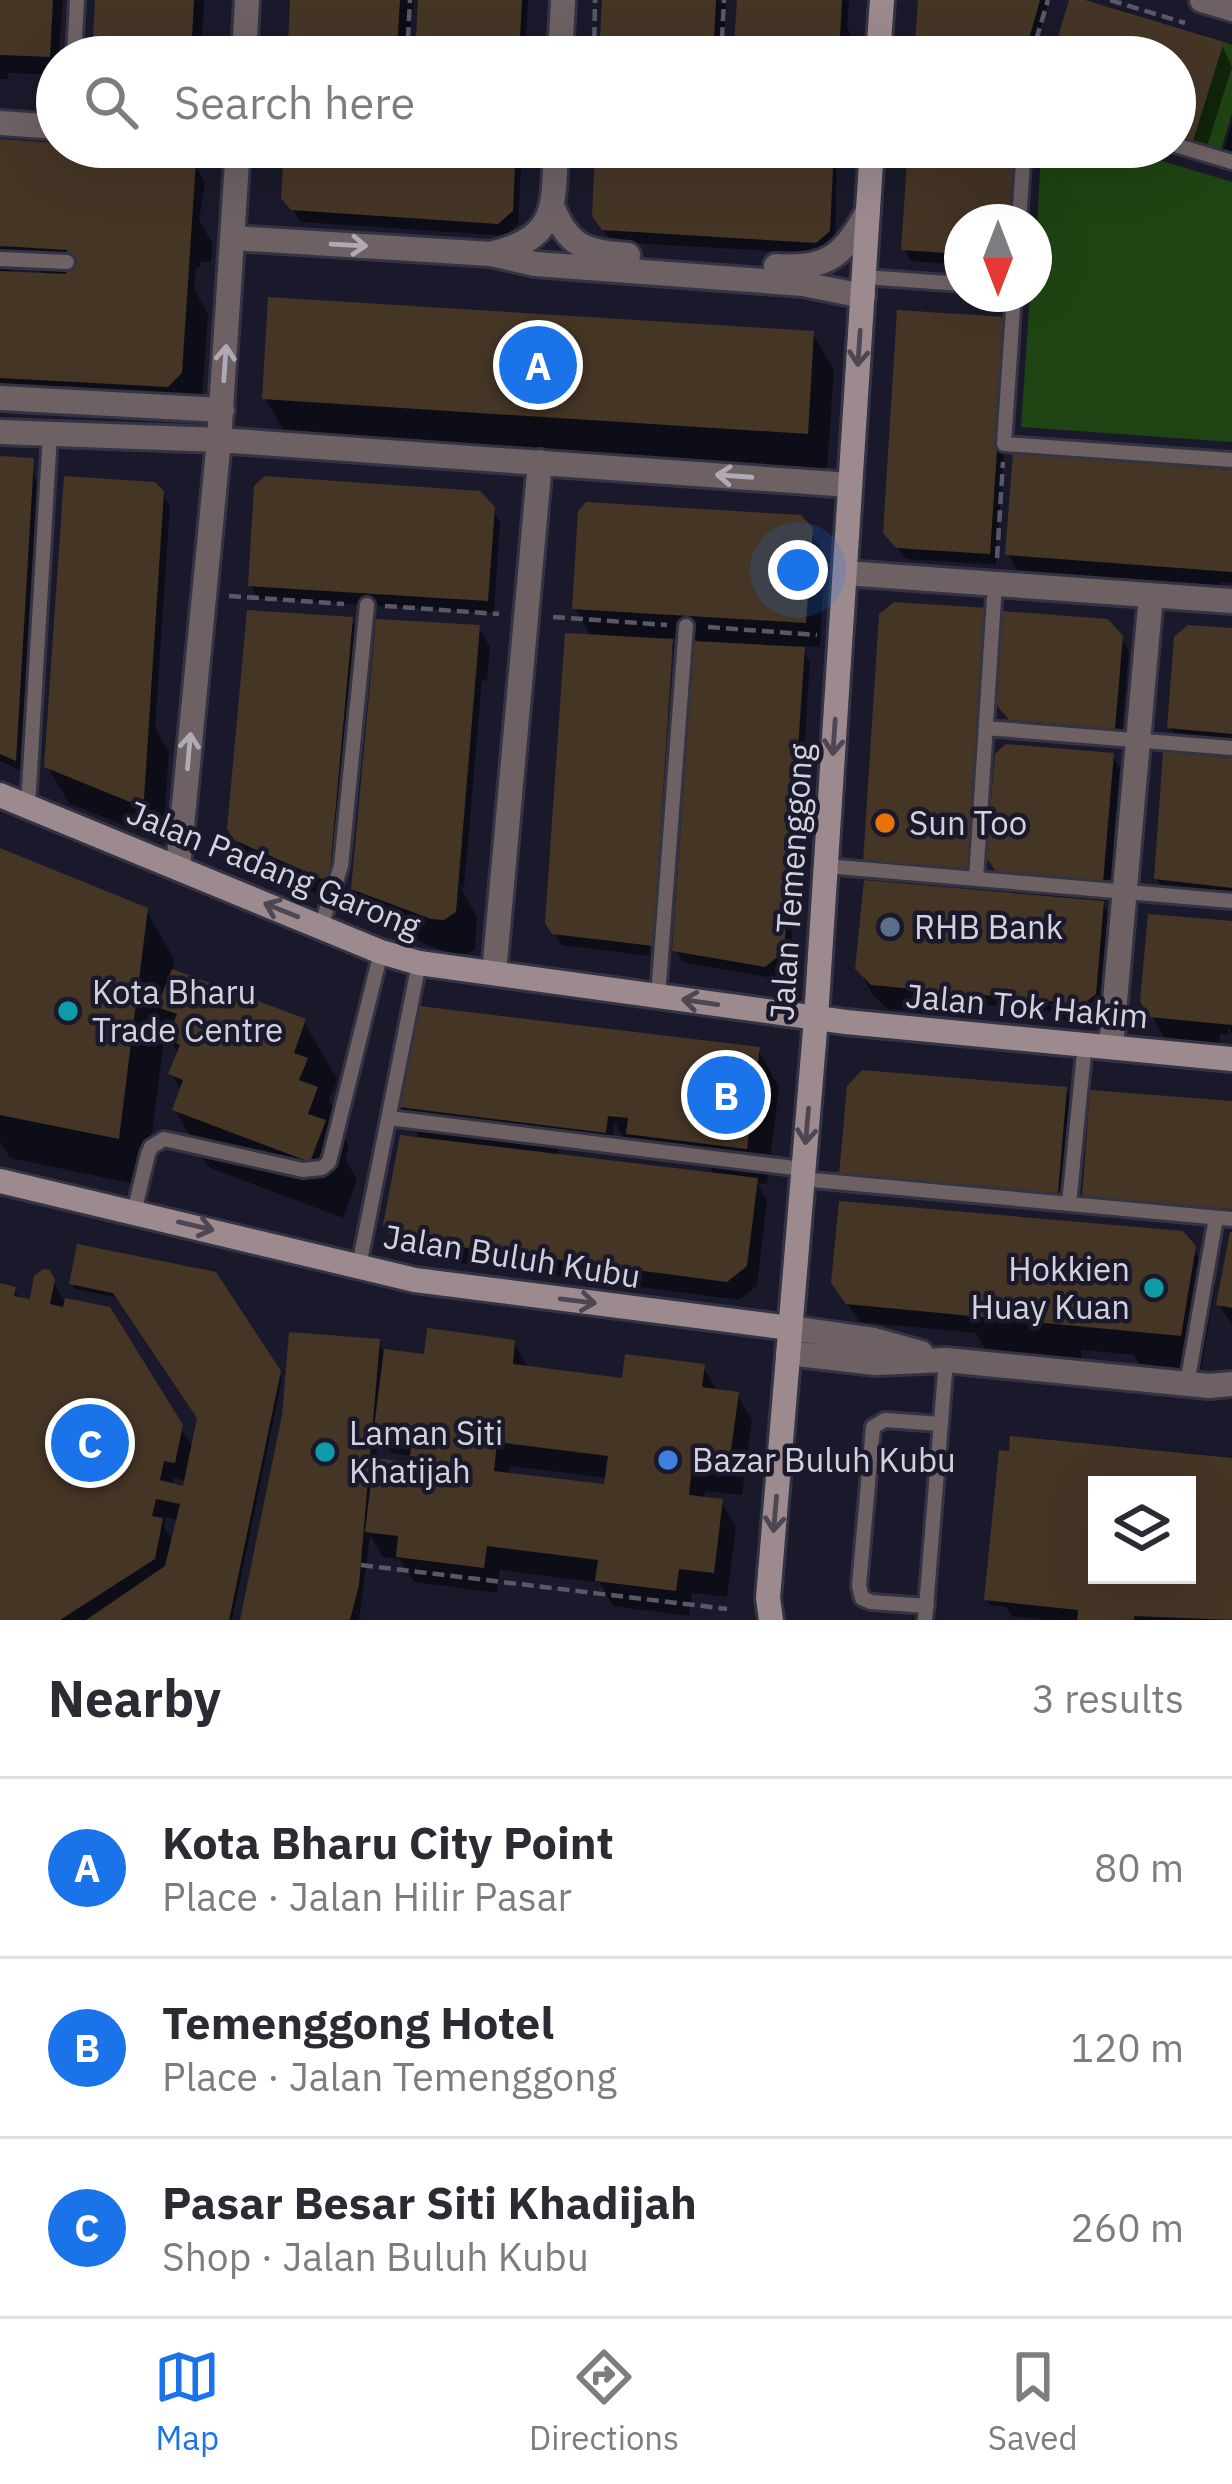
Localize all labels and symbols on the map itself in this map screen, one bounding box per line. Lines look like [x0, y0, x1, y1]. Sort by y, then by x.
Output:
north arrow [944, 204, 1052, 312]
one-way arrow [329, 234, 368, 257]
pin: A [499, 320, 577, 410]
one-way arrow [848, 328, 871, 367]
one-way arrow [213, 344, 236, 383]
one-way arrow [715, 465, 754, 488]
your location [768, 540, 828, 600]
one-way arrow [822, 717, 845, 756]
one-way arrow [178, 733, 201, 772]
street label: Jalan Temenggong [759, 741, 822, 1022]
street label: Jalan Padang Garong [121, 790, 428, 947]
place label: Sun Too [909, 801, 1027, 844]
marker: Sun Too [872, 810, 898, 836]
one-way arrow [263, 898, 300, 919]
place label: RHB Bank [914, 905, 1063, 948]
marker: RHB Bank [877, 914, 903, 940]
place label: Kota Bharu Trade Centre [92, 970, 283, 1051]
street label: Jalan Tok Hakim [904, 973, 1150, 1038]
one-way arrow [681, 990, 720, 1013]
marker: Kota Bharu Trade Centre [55, 998, 81, 1024]
pin: B [687, 1050, 765, 1140]
one-way arrow [795, 1106, 818, 1145]
street label: Jalan Buluh Kubu [381, 1214, 644, 1297]
one-way arrow [176, 1216, 214, 1238]
place label: Hokkien Huay Kuan [971, 1247, 1130, 1328]
marker: Hokkien Huay Kuan [1141, 1275, 1167, 1301]
one-way arrow [558, 1290, 597, 1313]
pin: C [51, 1398, 129, 1488]
place label: Laman Siti Khatijah [349, 1411, 503, 1492]
place label: Bazar Buluh Kubu [692, 1438, 956, 1481]
marker: Laman Siti Khatijah [312, 1439, 338, 1465]
marker: Bazar Buluh Kubu [655, 1447, 681, 1473]
one-way arrow [763, 1494, 786, 1533]

